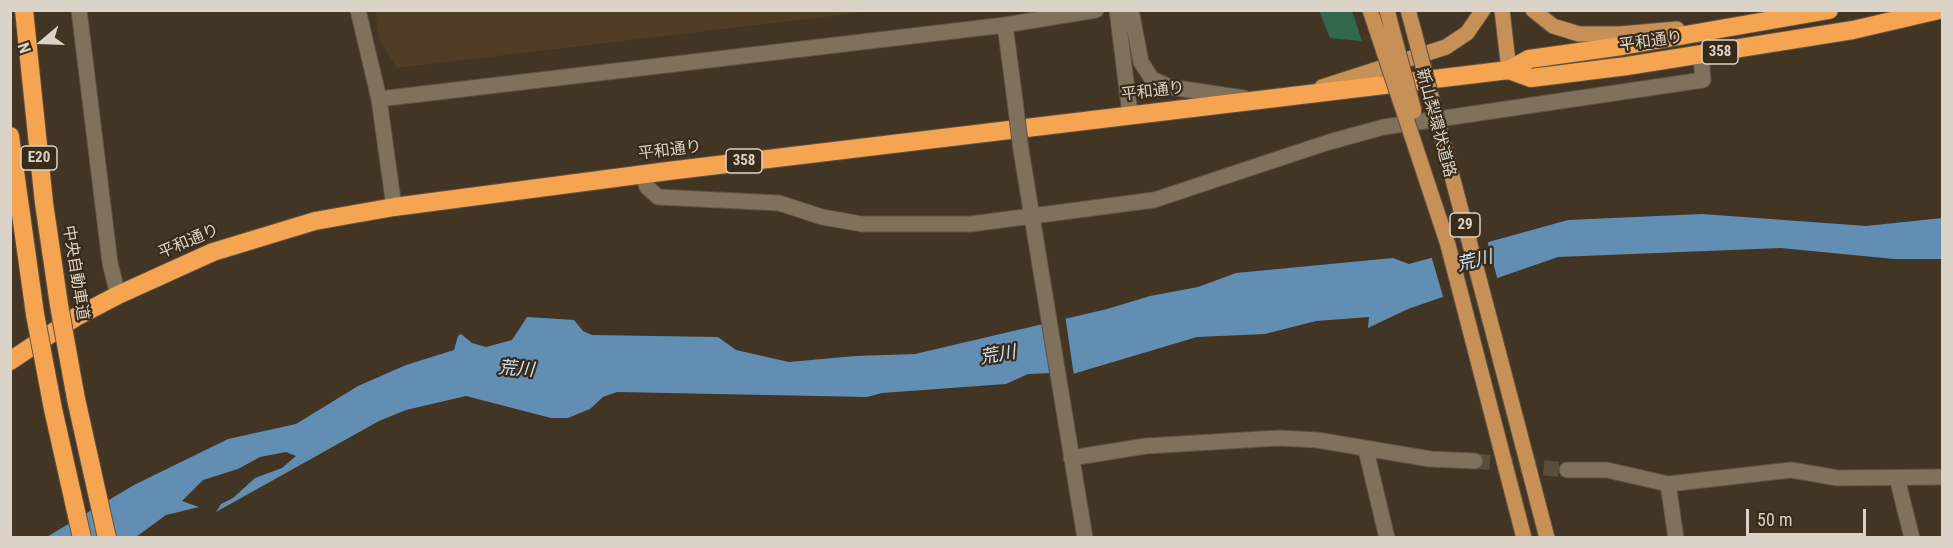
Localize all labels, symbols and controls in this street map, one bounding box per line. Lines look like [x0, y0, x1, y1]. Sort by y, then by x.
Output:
north arrow [12, 12, 72, 72]
street label: 平和通り [1618, 28, 1684, 56]
text: N [14, 40, 35, 56]
road number: 358 [1702, 40, 1738, 64]
street label: 新山梨環状道路 [1411, 66, 1459, 180]
street label: 平和通り [1120, 79, 1186, 105]
street label: 平和通り [637, 138, 703, 164]
road number: E20 [21, 146, 57, 170]
road number: 358 [726, 149, 762, 173]
road number: 29 [1450, 213, 1480, 237]
street label: 平和通り [156, 221, 222, 263]
street label: 中央自動車道 [58, 224, 92, 322]
water label: 荒川 [1455, 247, 1495, 277]
water label: 荒川 [978, 342, 1018, 370]
water label: 荒川 [497, 358, 535, 382]
scale bar [1749, 497, 1869, 535]
text: 50 m [1757, 509, 1792, 530]

